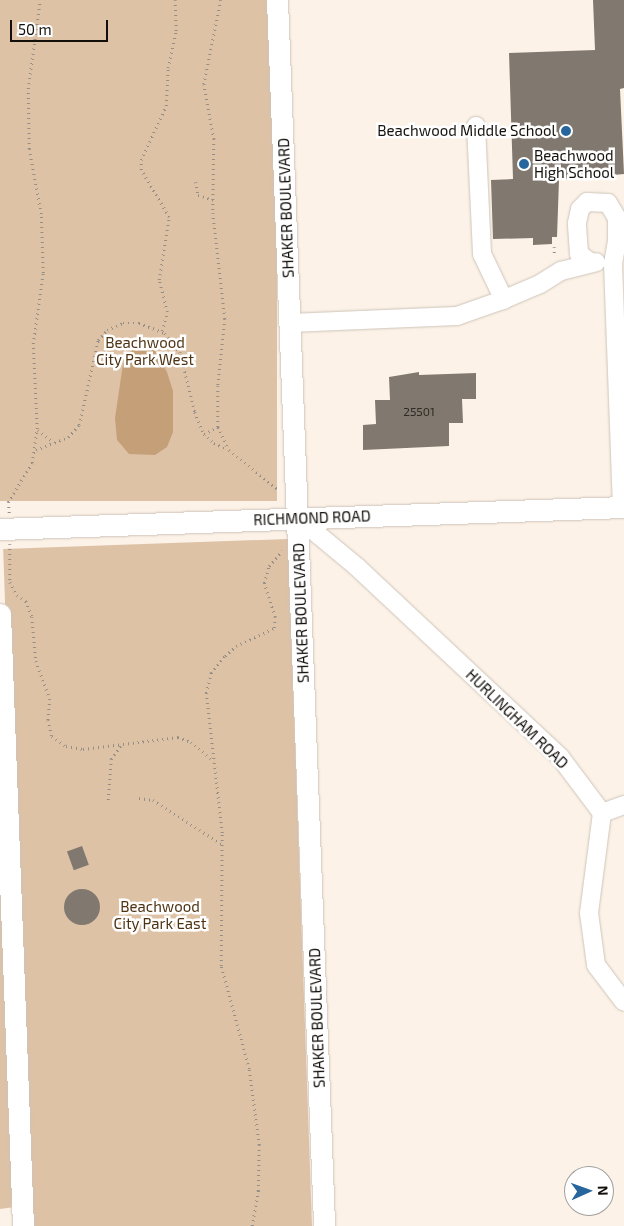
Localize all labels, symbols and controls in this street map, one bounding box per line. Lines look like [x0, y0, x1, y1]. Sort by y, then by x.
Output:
scale bar [12, 10, 110, 42]
text: 50 m [18, 20, 52, 38]
place label: Beachwood Middle School [377, 122, 556, 140]
marker: Beachwood Middle School [560, 125, 572, 137]
street label: SHAKER BOULEVARD [275, 138, 297, 278]
place label: Beachwood High School [534, 146, 614, 181]
marker: Beachwood High School [518, 158, 530, 170]
park label: Beachwood City Park West [96, 333, 194, 368]
house number: 25501 [403, 405, 435, 419]
street label: RICHMOND ROAD [253, 507, 371, 529]
street label: SHAKER BOULEVARD [290, 543, 312, 683]
street label: HURLINGHAM ROAD [462, 666, 572, 772]
park label: Beachwood City Park East [113, 897, 207, 932]
street label: SHAKER BOULEVARD [306, 948, 328, 1088]
north arrow [564, 1166, 614, 1216]
text: N [595, 1185, 612, 1196]

